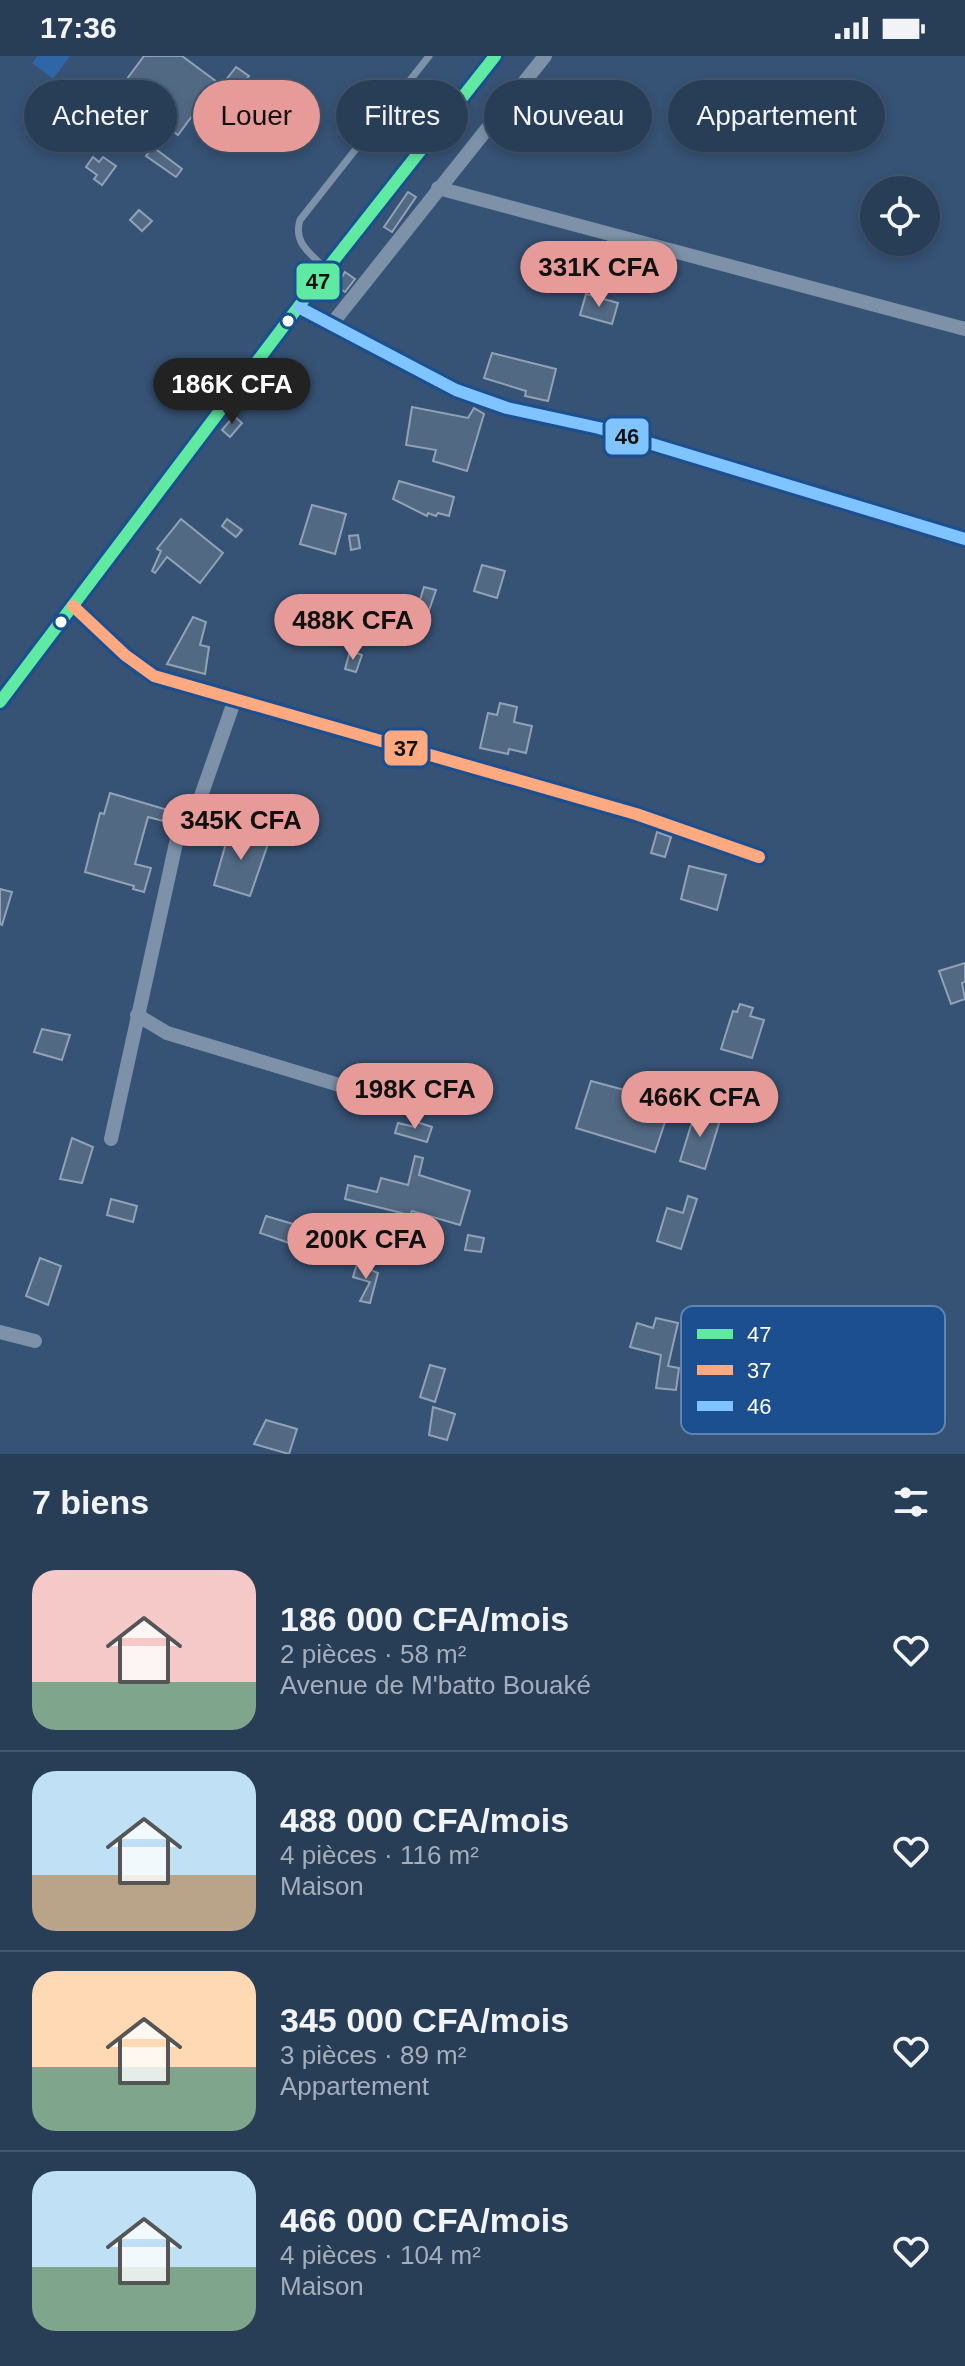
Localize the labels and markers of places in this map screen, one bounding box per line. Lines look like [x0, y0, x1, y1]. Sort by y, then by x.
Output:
pin: 331K CFA [516, 241, 682, 309]
unlabelled marker [280, 313, 296, 329]
pin: 186K CFA [149, 358, 315, 426]
pin: 488K CFA [270, 594, 436, 662]
unlabelled marker [53, 614, 69, 630]
pin: 345K CFA [158, 794, 324, 862]
pin: 198K CFA [332, 1063, 498, 1131]
pin: 466K CFA [617, 1071, 783, 1139]
pin: 200K CFA [283, 1213, 449, 1281]

